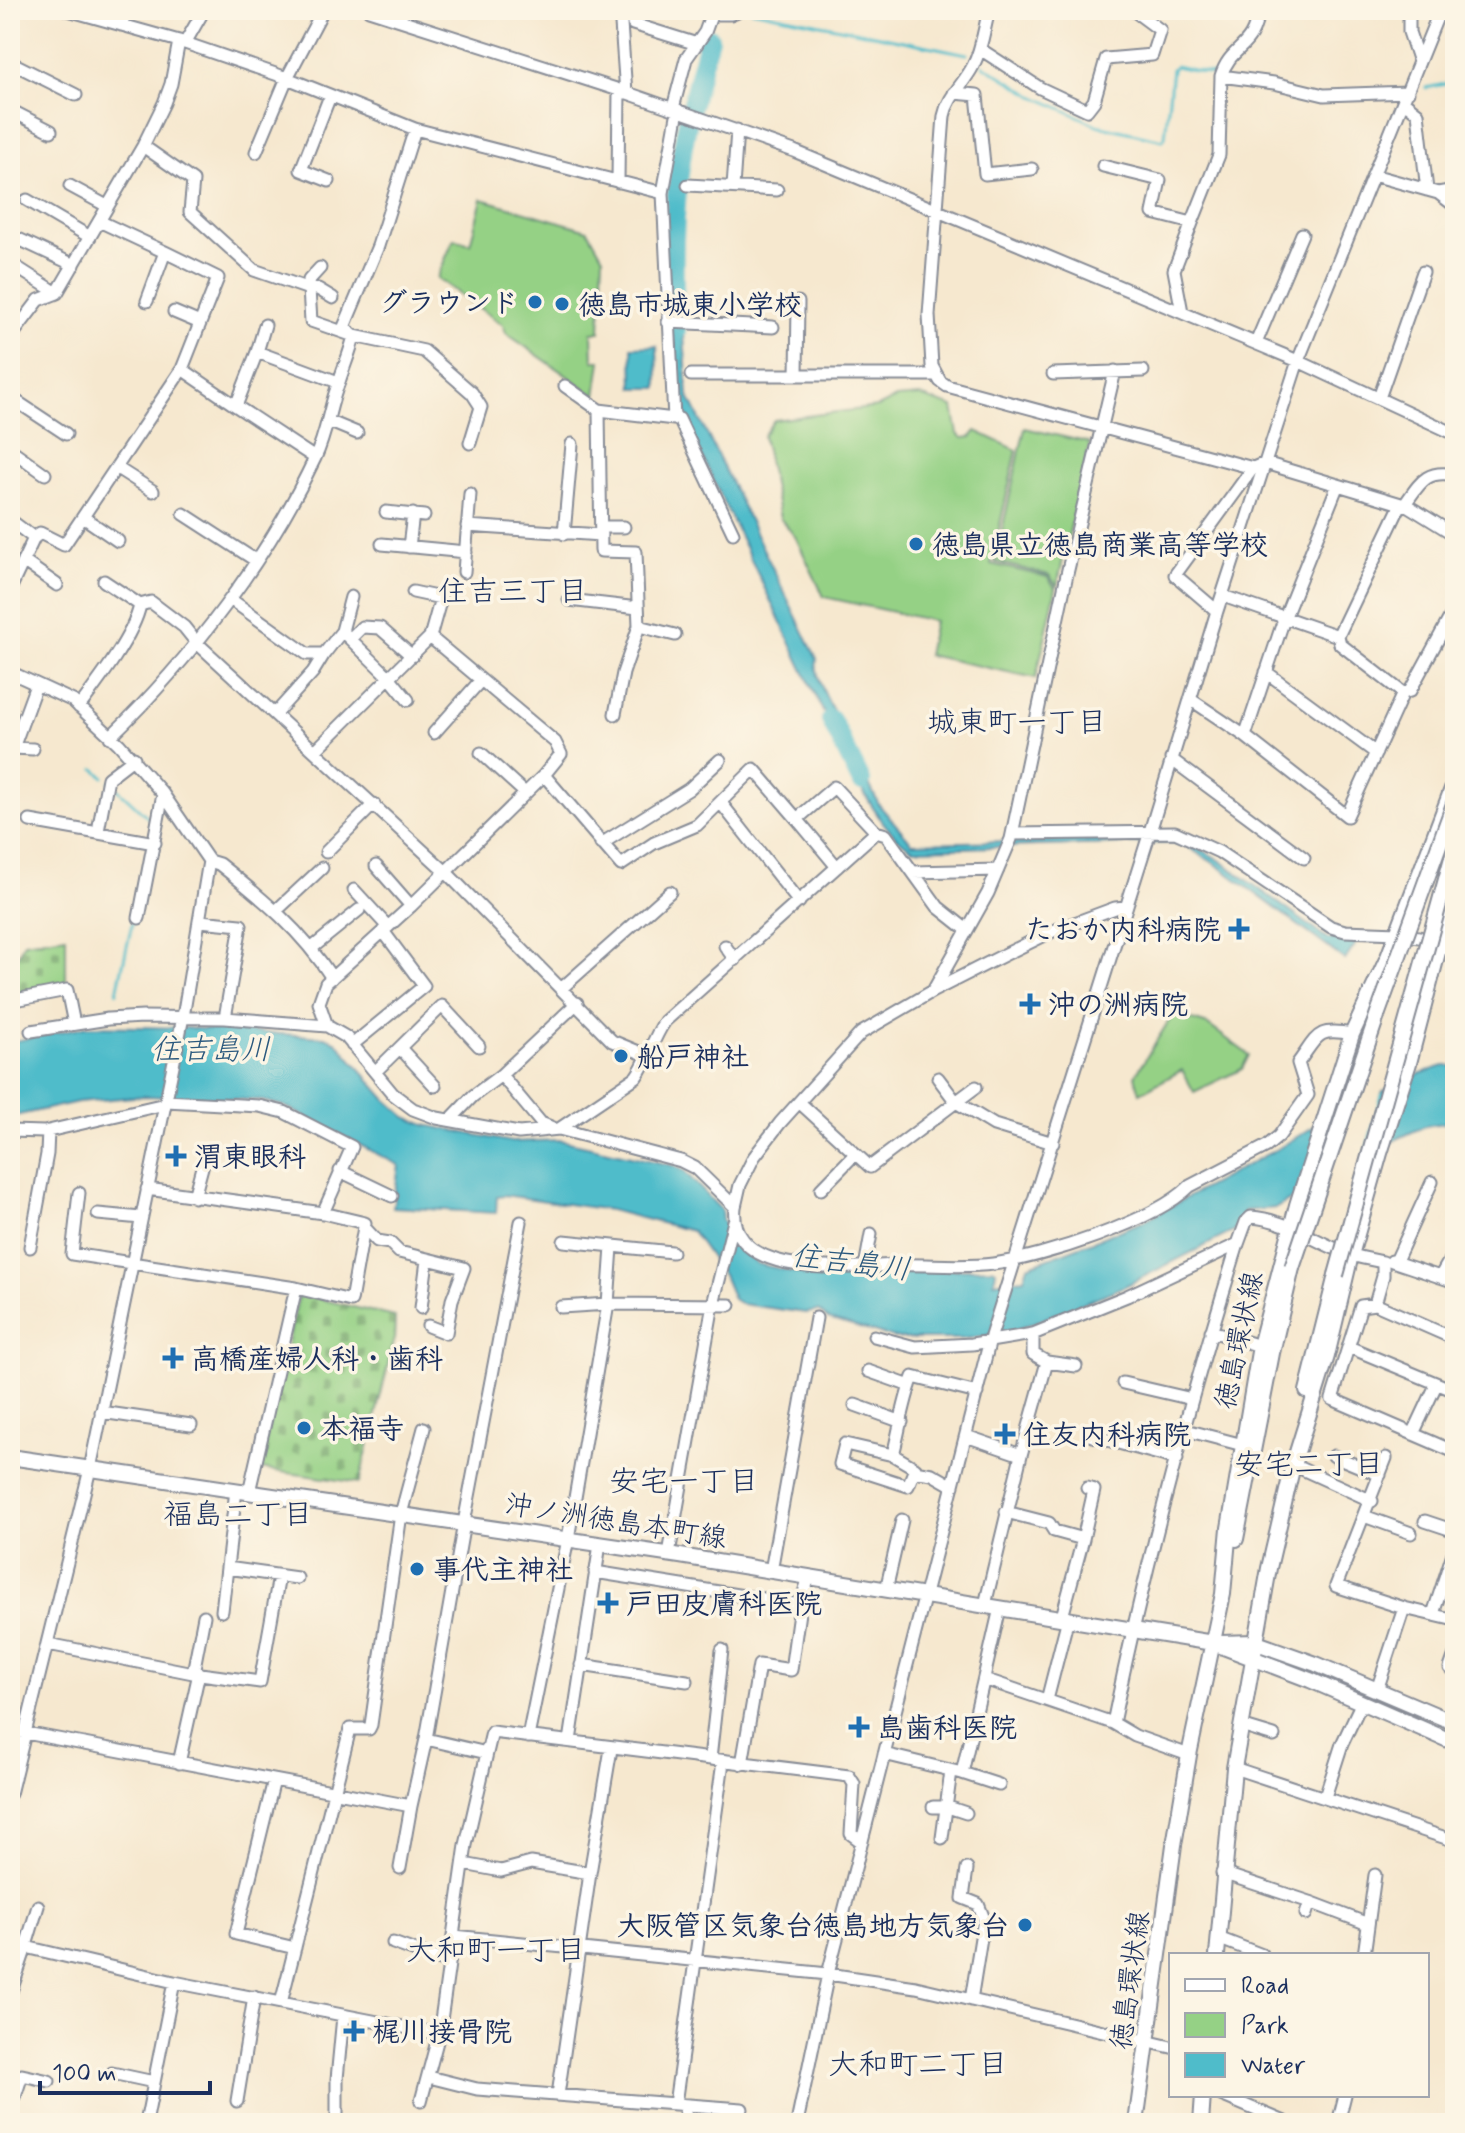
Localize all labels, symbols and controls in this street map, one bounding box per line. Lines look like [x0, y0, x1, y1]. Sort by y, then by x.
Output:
place label: グラウンド [379, 286, 519, 323]
place label: 徳島市城東小学校 [578, 288, 802, 325]
marker: グラウンド [526, 293, 544, 311]
marker: 徳島市城東小学校 [553, 295, 571, 313]
place label: 徳島県立徳島商業高等学校 [932, 528, 1268, 565]
marker: 徳島県立徳島商業高等学校 [907, 535, 925, 553]
district label: 住吉三丁目 [438, 573, 588, 612]
district label: 城東町一丁目 [927, 704, 1107, 743]
place label: たおか内科病院 [1025, 913, 1221, 950]
marker: たおか内科病院 [1228, 918, 1250, 940]
place label: 沖の洲病院 [1048, 988, 1188, 1025]
marker: 沖の洲病院 [1019, 993, 1041, 1015]
water label: 住吉島川 [151, 1031, 271, 1070]
place label: 船戸神社 [637, 1040, 749, 1077]
marker: 船戸神社 [612, 1047, 630, 1065]
place label: 渭東眼科 [194, 1140, 306, 1177]
marker: 渭東眼科 [165, 1145, 187, 1167]
water label: 住吉島川 [789, 1237, 913, 1290]
street label: 徳島環状線 [1208, 1268, 1273, 1413]
place label: 高橋産婦人科・歯科 [191, 1342, 443, 1379]
marker: 高橋産婦人科・歯科 [162, 1347, 184, 1369]
place label: 本福寺 [320, 1412, 404, 1449]
place label: 住友内科病院 [1023, 1418, 1191, 1455]
marker: 本福寺 [295, 1419, 313, 1437]
marker: 住友内科病院 [994, 1423, 1016, 1445]
district label: 安宅二丁目 [1234, 1446, 1384, 1485]
district label: 安宅一丁目 [609, 1463, 759, 1502]
street label: 沖ノ洲徳島本町線 [502, 1487, 729, 1558]
district label: 福島二丁目 [163, 1496, 313, 1535]
place label: 事代主神社 [433, 1553, 573, 1590]
marker: 事代主神社 [408, 1560, 426, 1578]
place label: 戸田皮膚科医院 [626, 1587, 822, 1624]
marker: 戸田皮膚科医院 [597, 1592, 619, 1614]
place label: 島歯科医院 [877, 1711, 1017, 1748]
marker: 島歯科医院 [848, 1716, 870, 1738]
street label: 徳島環状線 [1103, 1908, 1160, 2052]
place label: 大阪管区気象台徳島地方気象台 [617, 1909, 1009, 1946]
marker: 大阪管区気象台徳島地方気象台 [1016, 1916, 1034, 1934]
district label: 大和町一丁目 [406, 1932, 586, 1971]
legend [1169, 1953, 1429, 2097]
text: Road [1241, 1971, 1289, 2002]
text: Park [1241, 2011, 1289, 2042]
place label: 梶川接骨院 [372, 2015, 512, 2052]
marker: 梶川接骨院 [343, 2020, 365, 2042]
scale bar [40, 2045, 210, 2095]
district label: 大和町二丁目 [828, 2046, 1008, 2085]
text: Water [1241, 2051, 1306, 2082]
text: 100 m [52, 2059, 116, 2090]

